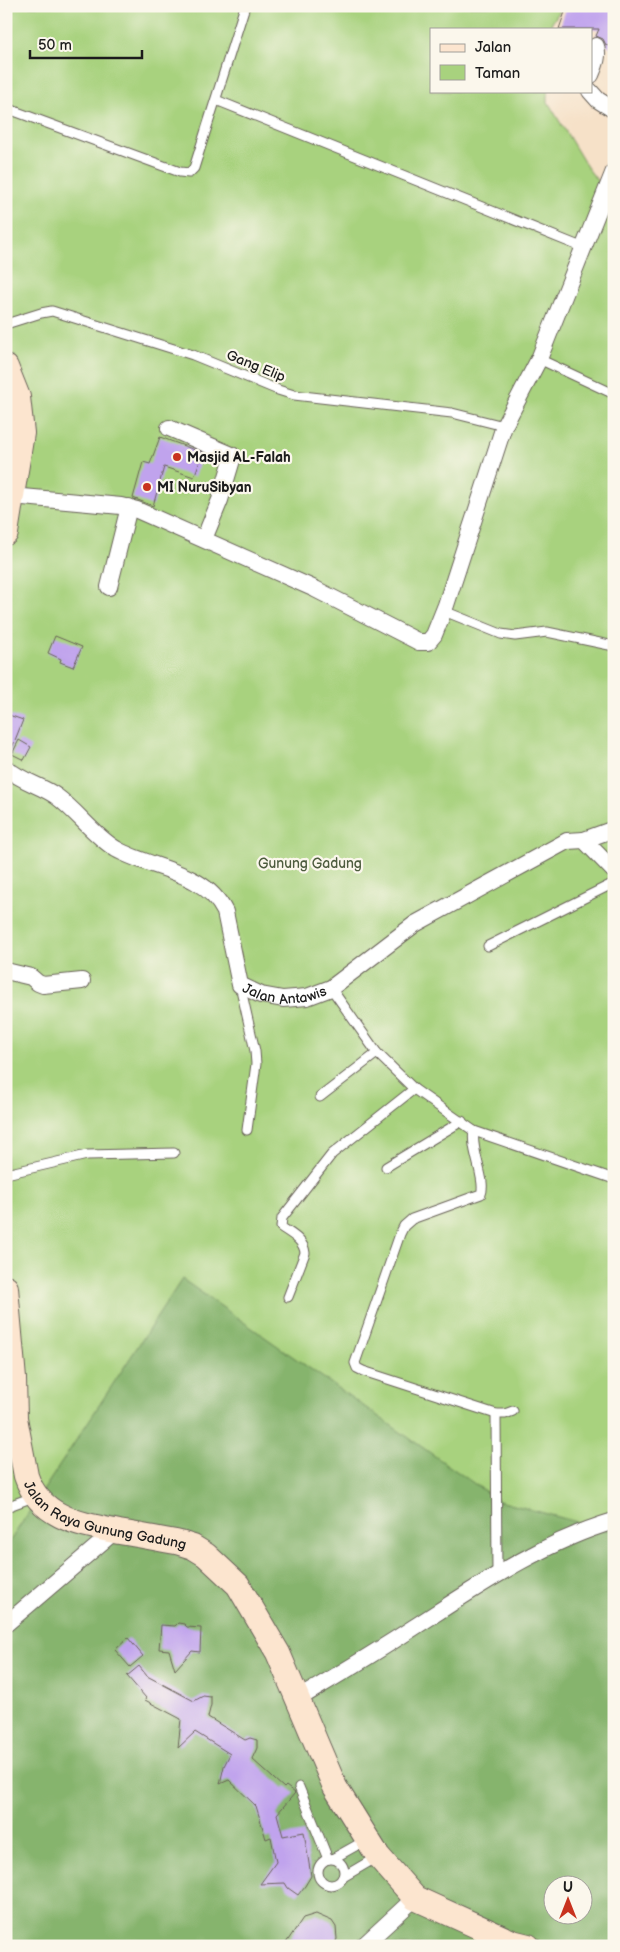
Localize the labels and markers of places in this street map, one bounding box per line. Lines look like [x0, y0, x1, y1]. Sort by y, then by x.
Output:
place label: Masjid AL-Falah [187, 449, 291, 466]
marker: Masjid AL-Falah [171, 451, 183, 463]
place label: MI NuruSibyan [157, 479, 252, 496]
marker: MI NuruSibyan [141, 481, 153, 493]

